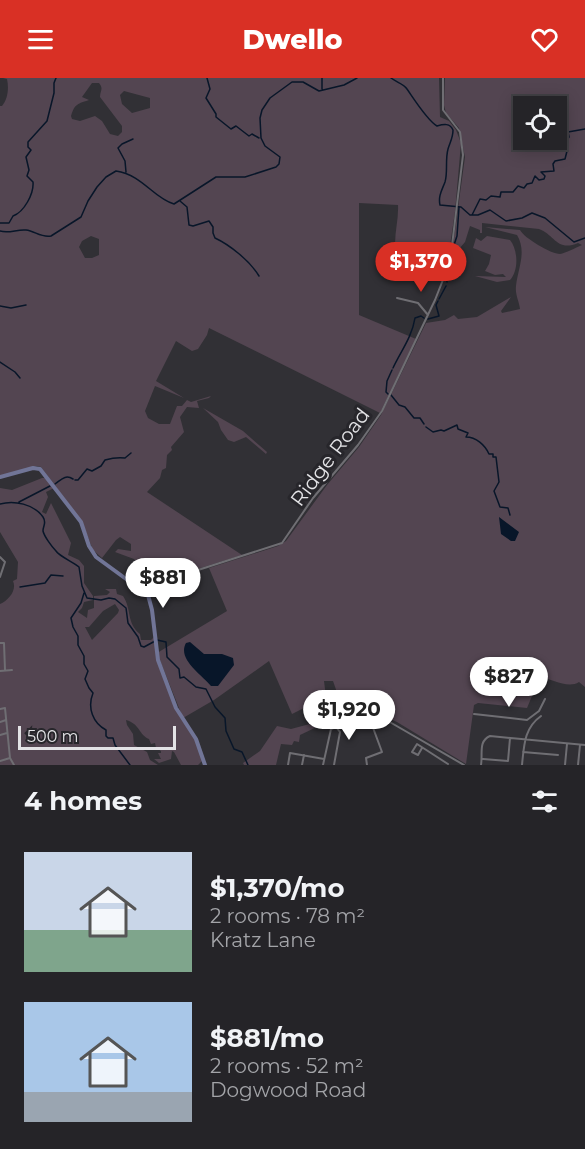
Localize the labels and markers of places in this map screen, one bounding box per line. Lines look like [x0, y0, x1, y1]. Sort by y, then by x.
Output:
pin: $1,370 [372, 242, 470, 293]
pin: $881 [127, 558, 199, 609]
pin: $827 [473, 657, 545, 708]
pin: $1,920 [300, 690, 398, 741]

